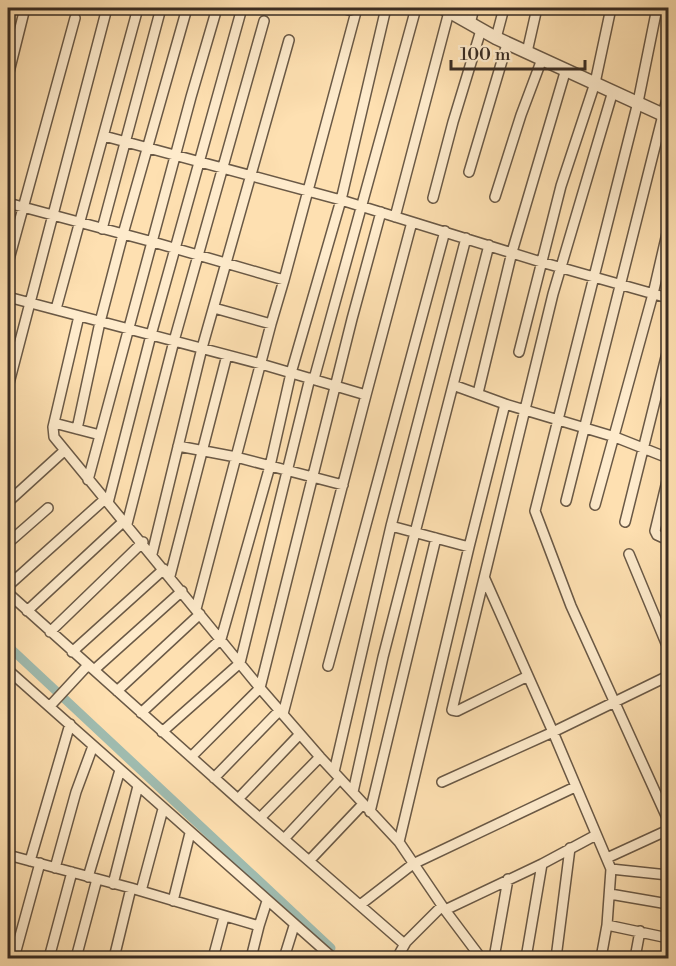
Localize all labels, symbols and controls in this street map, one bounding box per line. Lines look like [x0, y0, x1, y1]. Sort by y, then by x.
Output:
scale bar [451, 33, 584, 71]
text: 100 m [460, 43, 511, 66]

